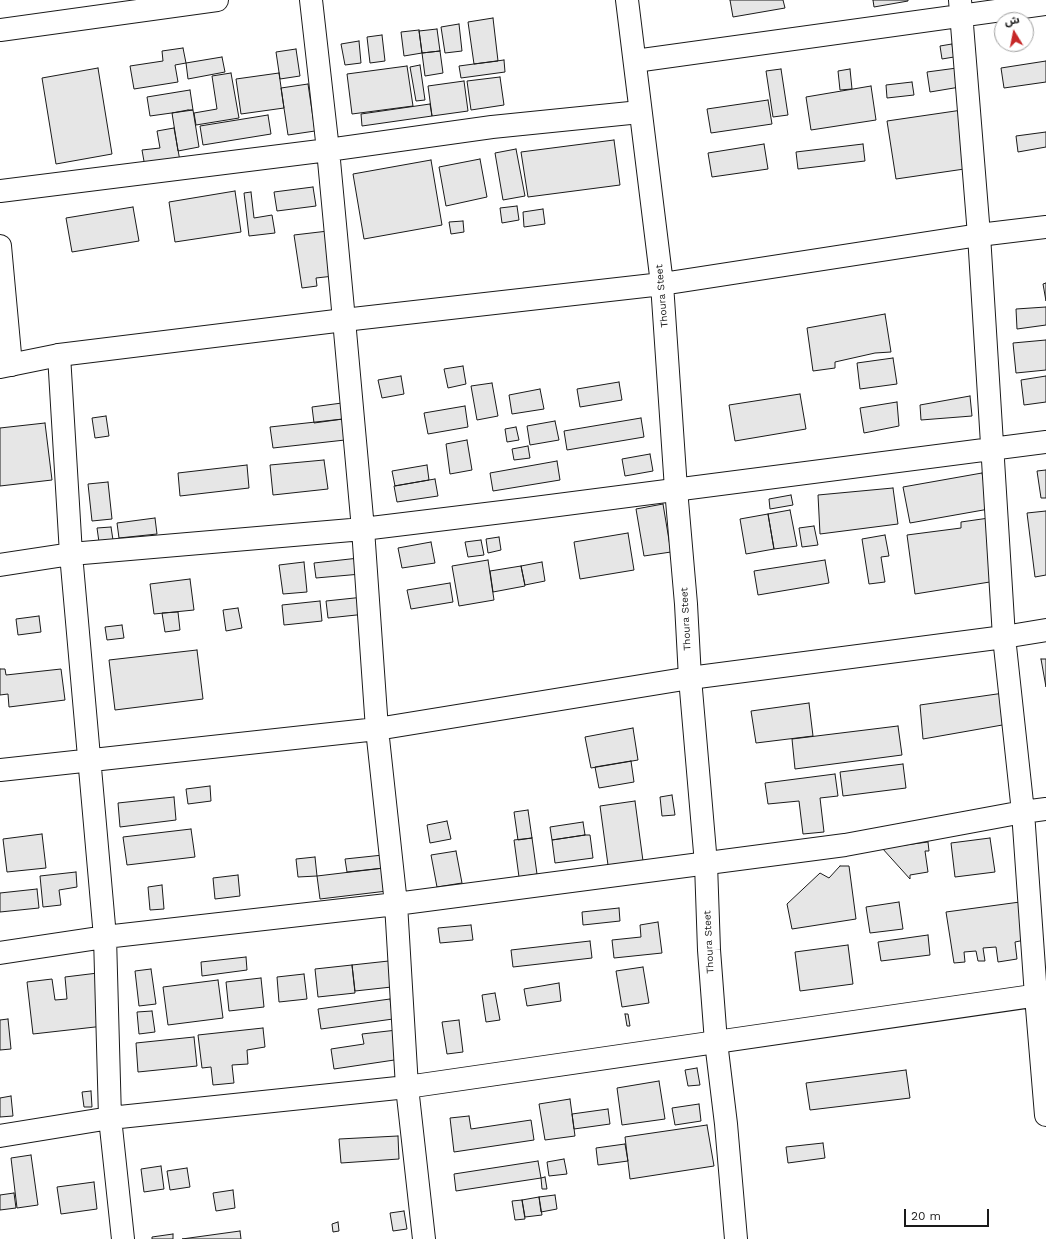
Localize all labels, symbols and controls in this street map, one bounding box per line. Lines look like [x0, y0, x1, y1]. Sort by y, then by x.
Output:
north arrow [994, 12, 1034, 52]
text: ش [1003, 13, 1021, 28]
street label: Thoura Steet [653, 264, 671, 328]
street label: Thoura Steet [678, 587, 694, 651]
street label: Thoura Steet [701, 910, 717, 974]
scale bar [906, 1201, 991, 1227]
text: 20 m [911, 1209, 941, 1223]

